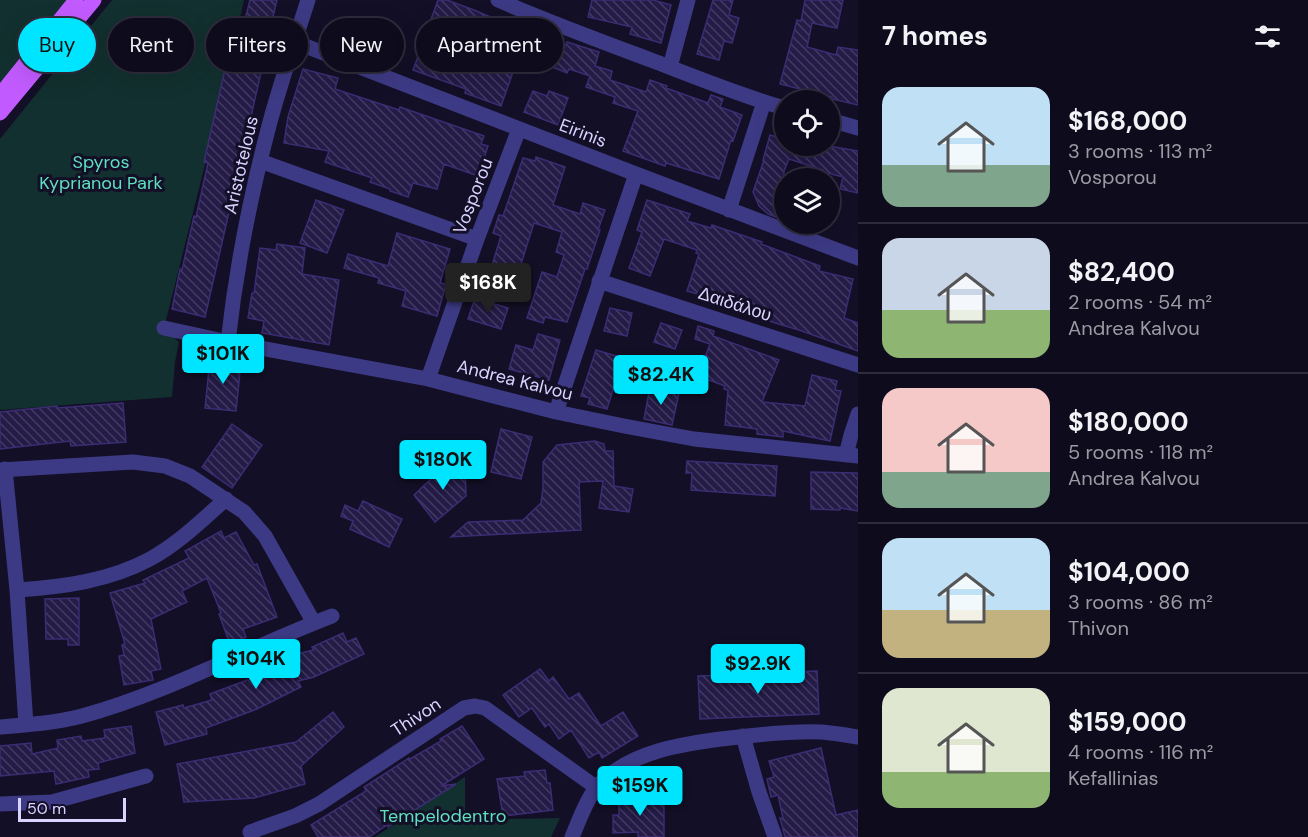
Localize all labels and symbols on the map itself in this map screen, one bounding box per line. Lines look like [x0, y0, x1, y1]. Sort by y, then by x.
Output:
street label: Eirinis [556, 113, 610, 153]
street label: Aristotelous [218, 114, 264, 216]
park label: Spyros Kyprianou Park [39, 150, 163, 195]
street label: Vosporou [447, 154, 499, 238]
pin: $168K [446, 263, 530, 314]
street label: Δαιδάλου [695, 281, 775, 327]
pin: $101K [181, 334, 265, 385]
street label: Andrea Kalvou [455, 354, 575, 406]
pin: $82.4K [612, 355, 710, 406]
pin: $180K [401, 440, 485, 491]
pin: $104K [214, 639, 298, 690]
pin: $92.9K [709, 644, 807, 695]
street label: Thivon [386, 692, 446, 742]
pin: $159K [598, 766, 682, 817]
scale bar [18, 795, 126, 822]
park label: Tempelodentro [380, 804, 506, 828]

